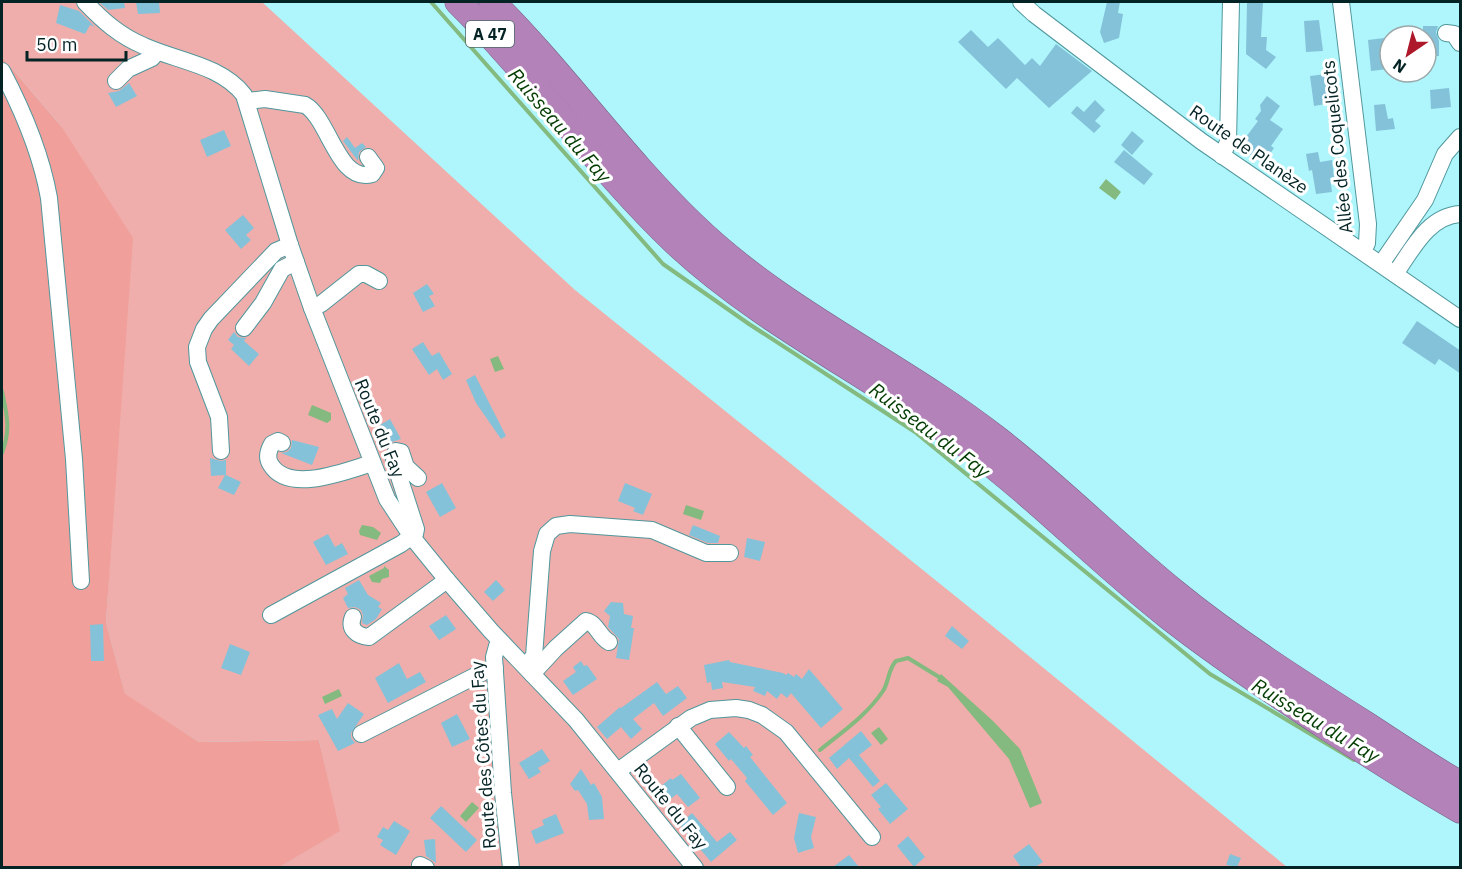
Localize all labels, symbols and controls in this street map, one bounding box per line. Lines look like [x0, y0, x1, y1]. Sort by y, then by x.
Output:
road number: A 47 [466, 21, 514, 47]
scale bar [27, 24, 126, 62]
north arrow [1378, 24, 1438, 84]
text: 50 m [36, 33, 78, 56]
text: N [1389, 55, 1410, 78]
street label: Allée des Coquelicots [1316, 59, 1358, 235]
water label: Ruisseau du Fay [502, 62, 618, 189]
street label: Route de Planèze [1185, 99, 1313, 199]
street label: Route du Fay [350, 375, 410, 481]
water label: Ruisseau du Fay [864, 376, 997, 485]
street label: Route des Côtes du Fay [465, 660, 501, 850]
water label: Ruisseau du Fay [1247, 671, 1386, 769]
street label: Route du Fay [629, 758, 713, 854]

